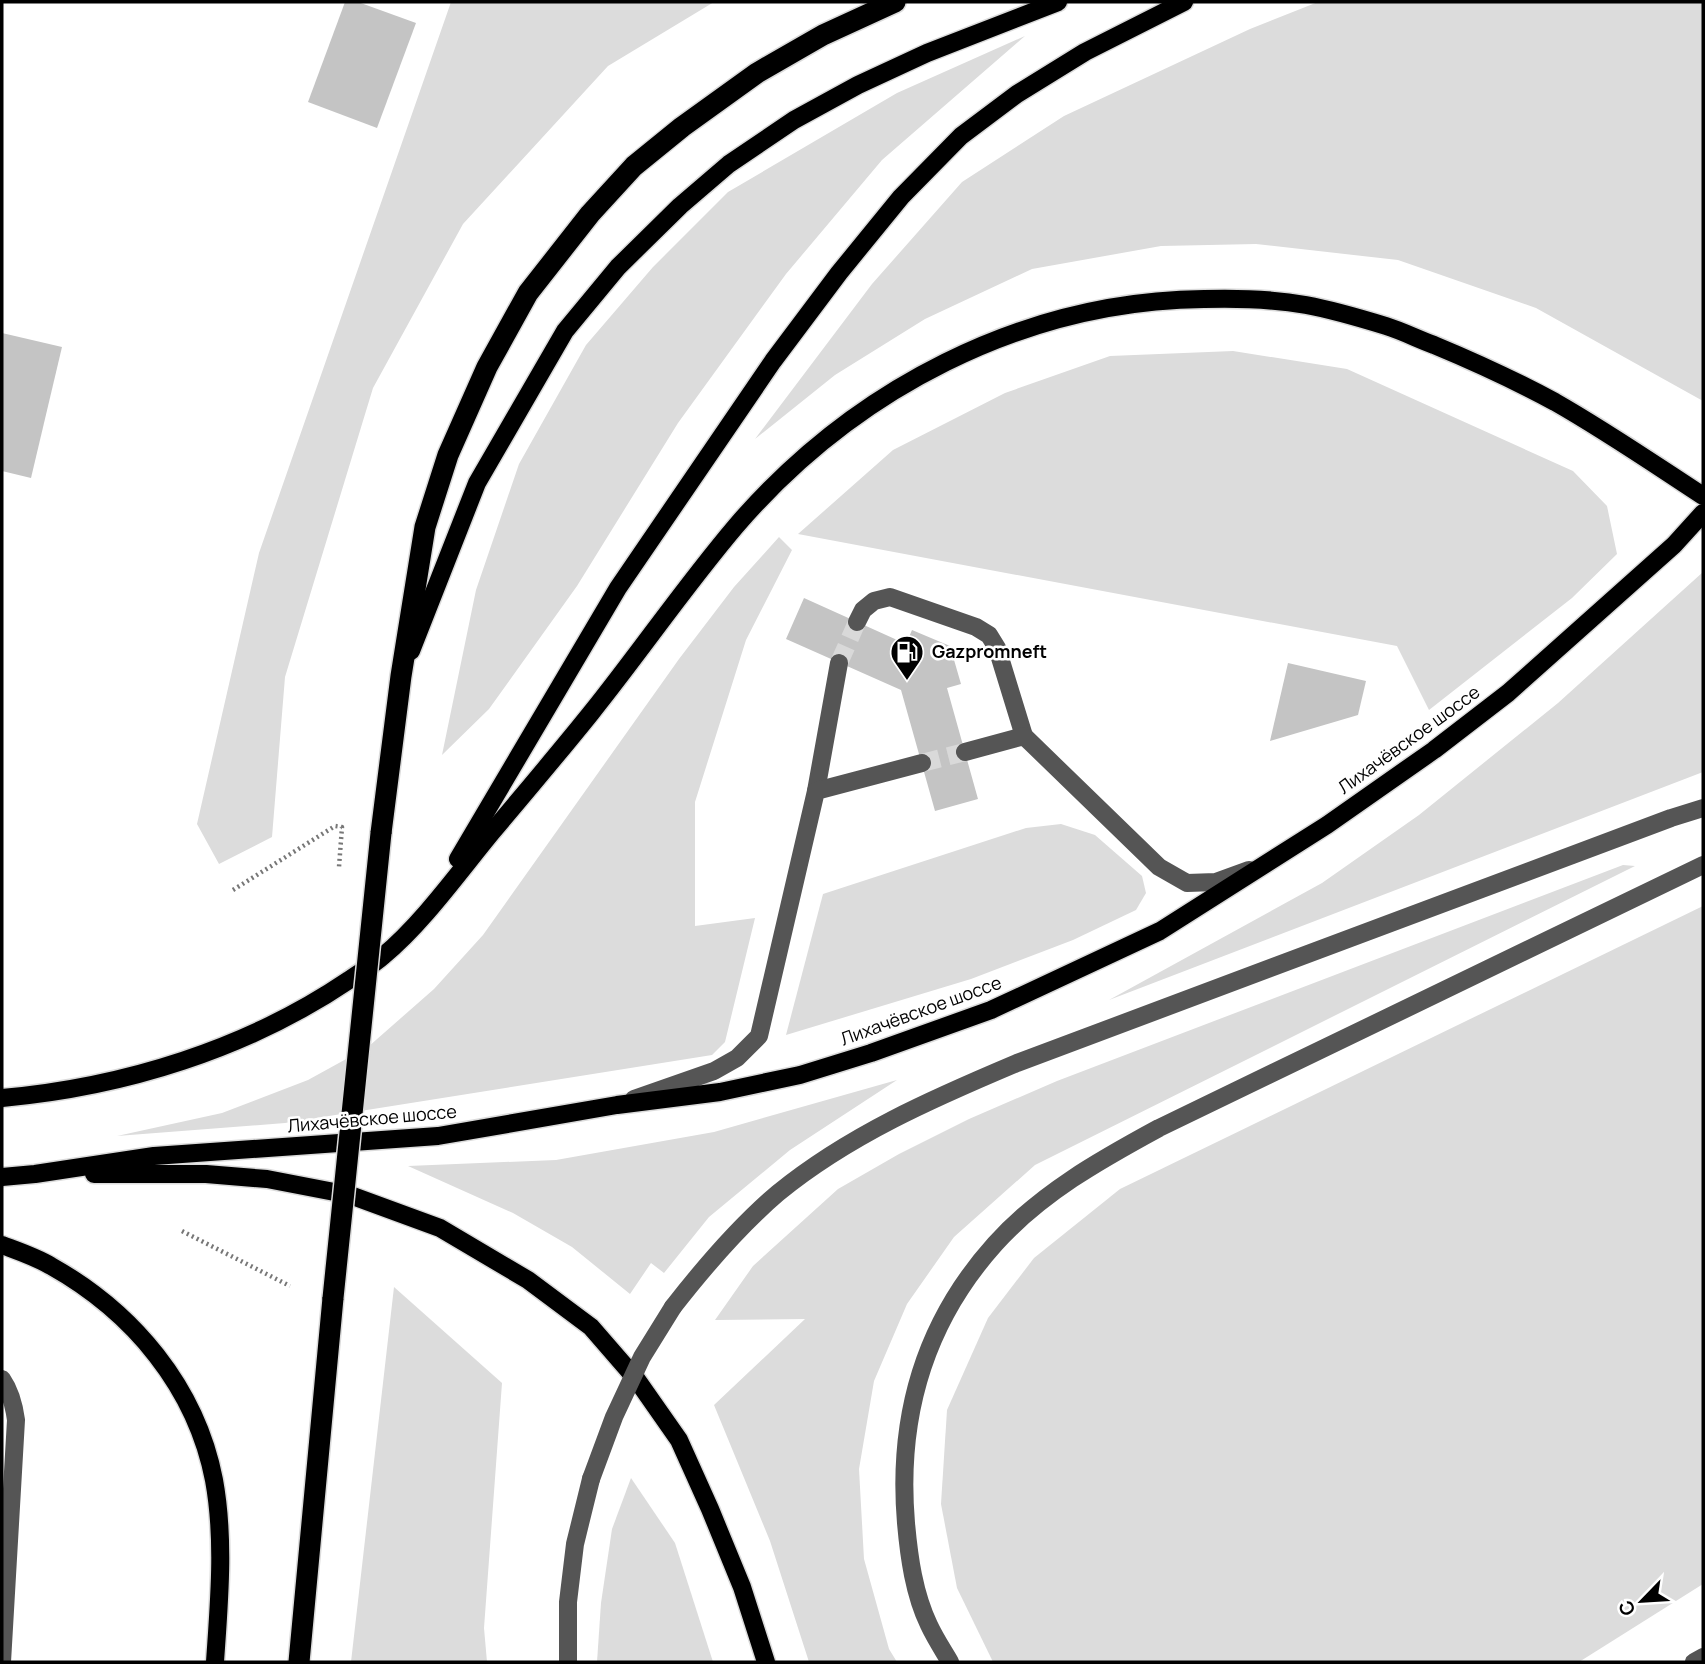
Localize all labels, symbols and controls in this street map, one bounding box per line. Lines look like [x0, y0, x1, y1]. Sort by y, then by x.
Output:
fuel station icon: Gazpromneft [888, 633, 926, 682]
place label: Gazpromneft [932, 639, 1047, 663]
street label: Лихачёвское шоссе [1333, 680, 1484, 799]
street label: Лихачёвское шоссе [837, 970, 1005, 1050]
street label: Лихачёвское шоссе [286, 1099, 458, 1137]
north arrow [1607, 1566, 1677, 1636]
text: С [1612, 1596, 1641, 1620]

